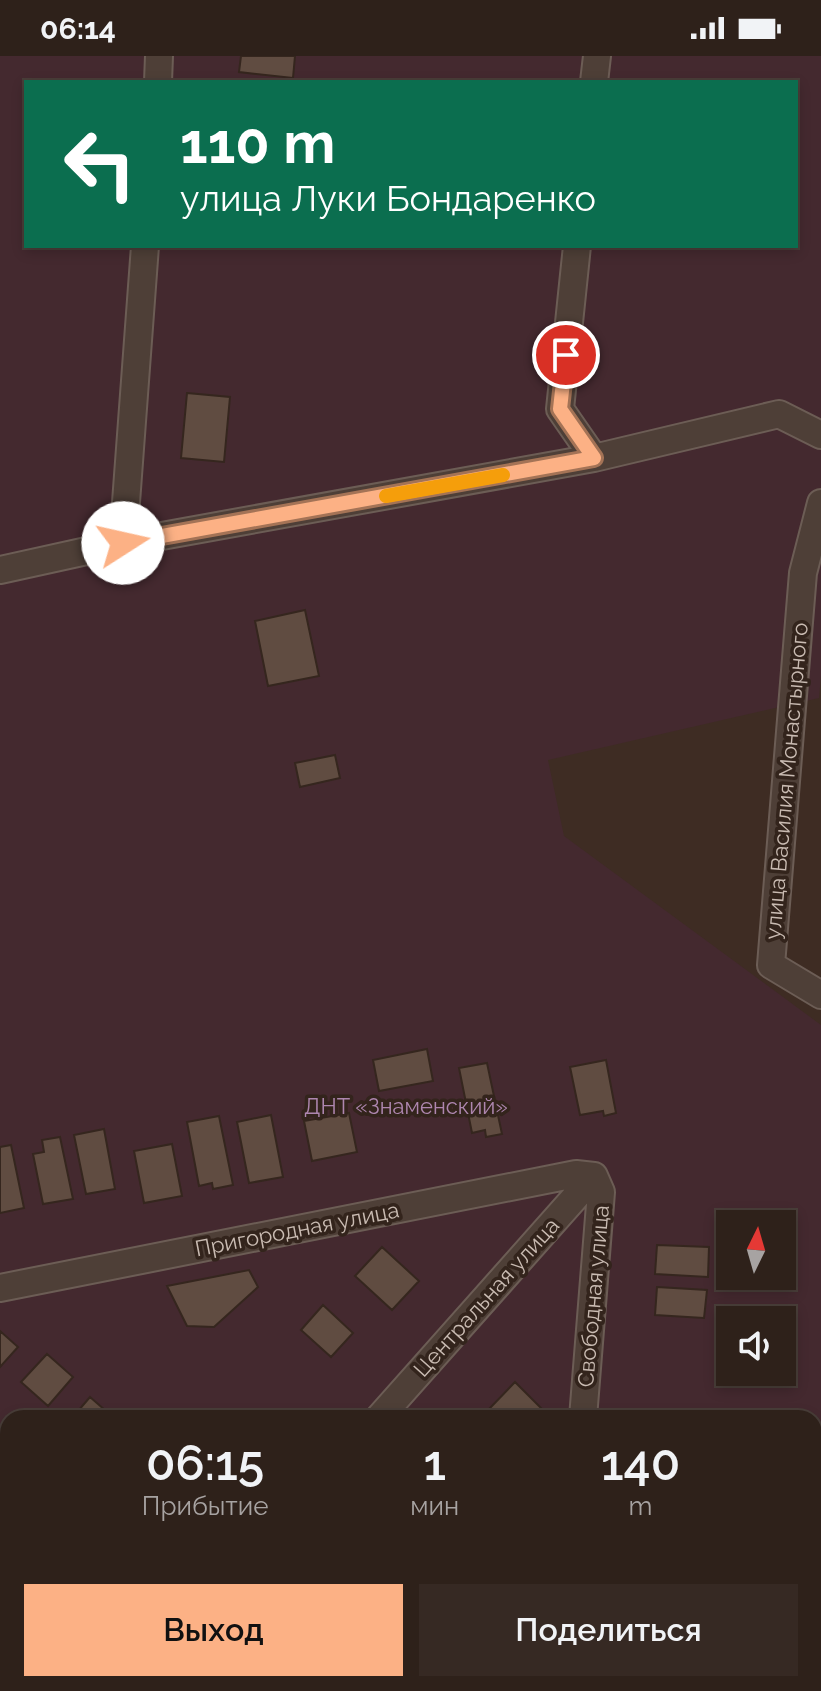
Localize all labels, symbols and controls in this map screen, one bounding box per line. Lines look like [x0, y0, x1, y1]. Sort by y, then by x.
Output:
text: 06:14 [40, 11, 116, 46]
text: 110 m [180, 110, 335, 176]
icon: left [48, 112, 152, 216]
text: улица Луки Бондаренко [180, 177, 596, 219]
pin [532, 321, 600, 389]
icon: arrive [544, 333, 588, 377]
position arrow [81, 501, 165, 585]
street label: улица Василия Монастырного [759, 621, 813, 941]
park label: ДНТ «Знаменский» [304, 1093, 508, 1119]
street label: Пригородная улица [193, 1196, 401, 1262]
street label: Свободная улица [572, 1204, 614, 1388]
north arrow [716, 1210, 796, 1290]
map controls [716, 1210, 796, 1386]
street label: Центральная улица [408, 1212, 564, 1382]
button: sound [716, 1306, 796, 1386]
text: 06:15 [146, 1435, 264, 1491]
text: 1 [423, 1435, 446, 1491]
text: 140 [601, 1435, 680, 1491]
text: Прибытие [142, 1491, 268, 1521]
text: мин [410, 1491, 459, 1521]
text: m [629, 1491, 653, 1521]
button: Выход [24, 1584, 403, 1676]
button: Поделиться [419, 1584, 798, 1676]

